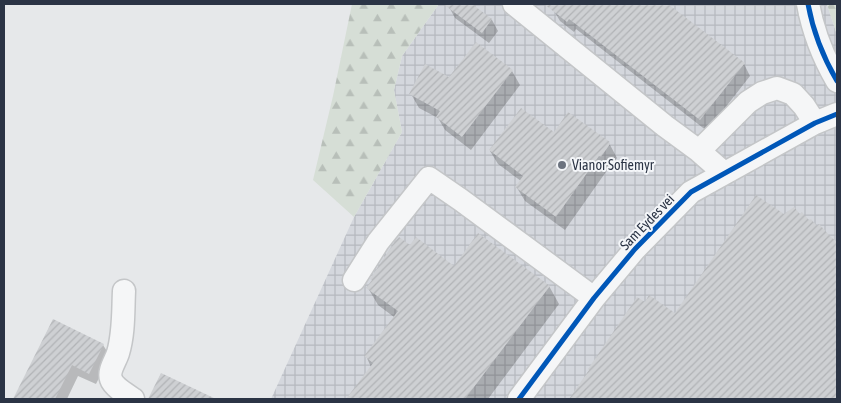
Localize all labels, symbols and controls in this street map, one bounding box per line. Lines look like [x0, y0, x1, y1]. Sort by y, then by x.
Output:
place label: Vianor Sofiemyr [572, 157, 655, 173]
marker: Vianor Sofiemyr [556, 159, 568, 171]
street label: Sam Eydes vei [617, 191, 677, 253]

